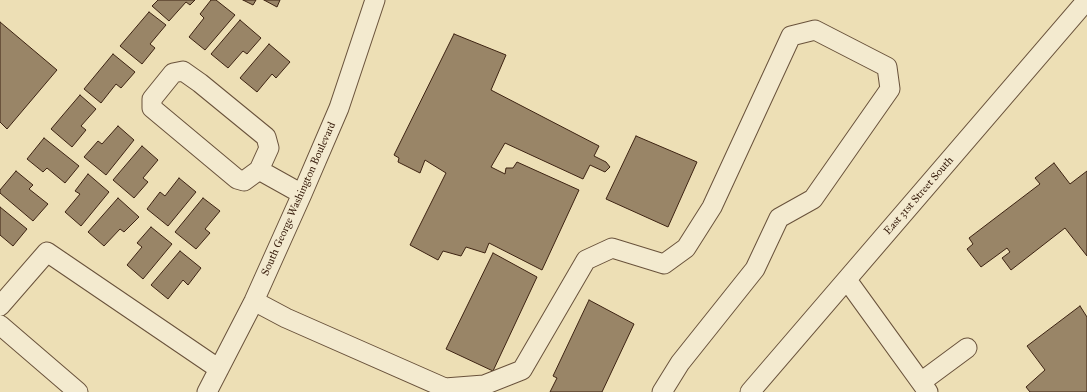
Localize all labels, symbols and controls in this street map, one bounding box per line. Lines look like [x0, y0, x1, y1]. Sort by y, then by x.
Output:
street label: South George Washington Boulevard [259, 120, 339, 278]
street label: East 31st Street South [881, 154, 957, 238]

